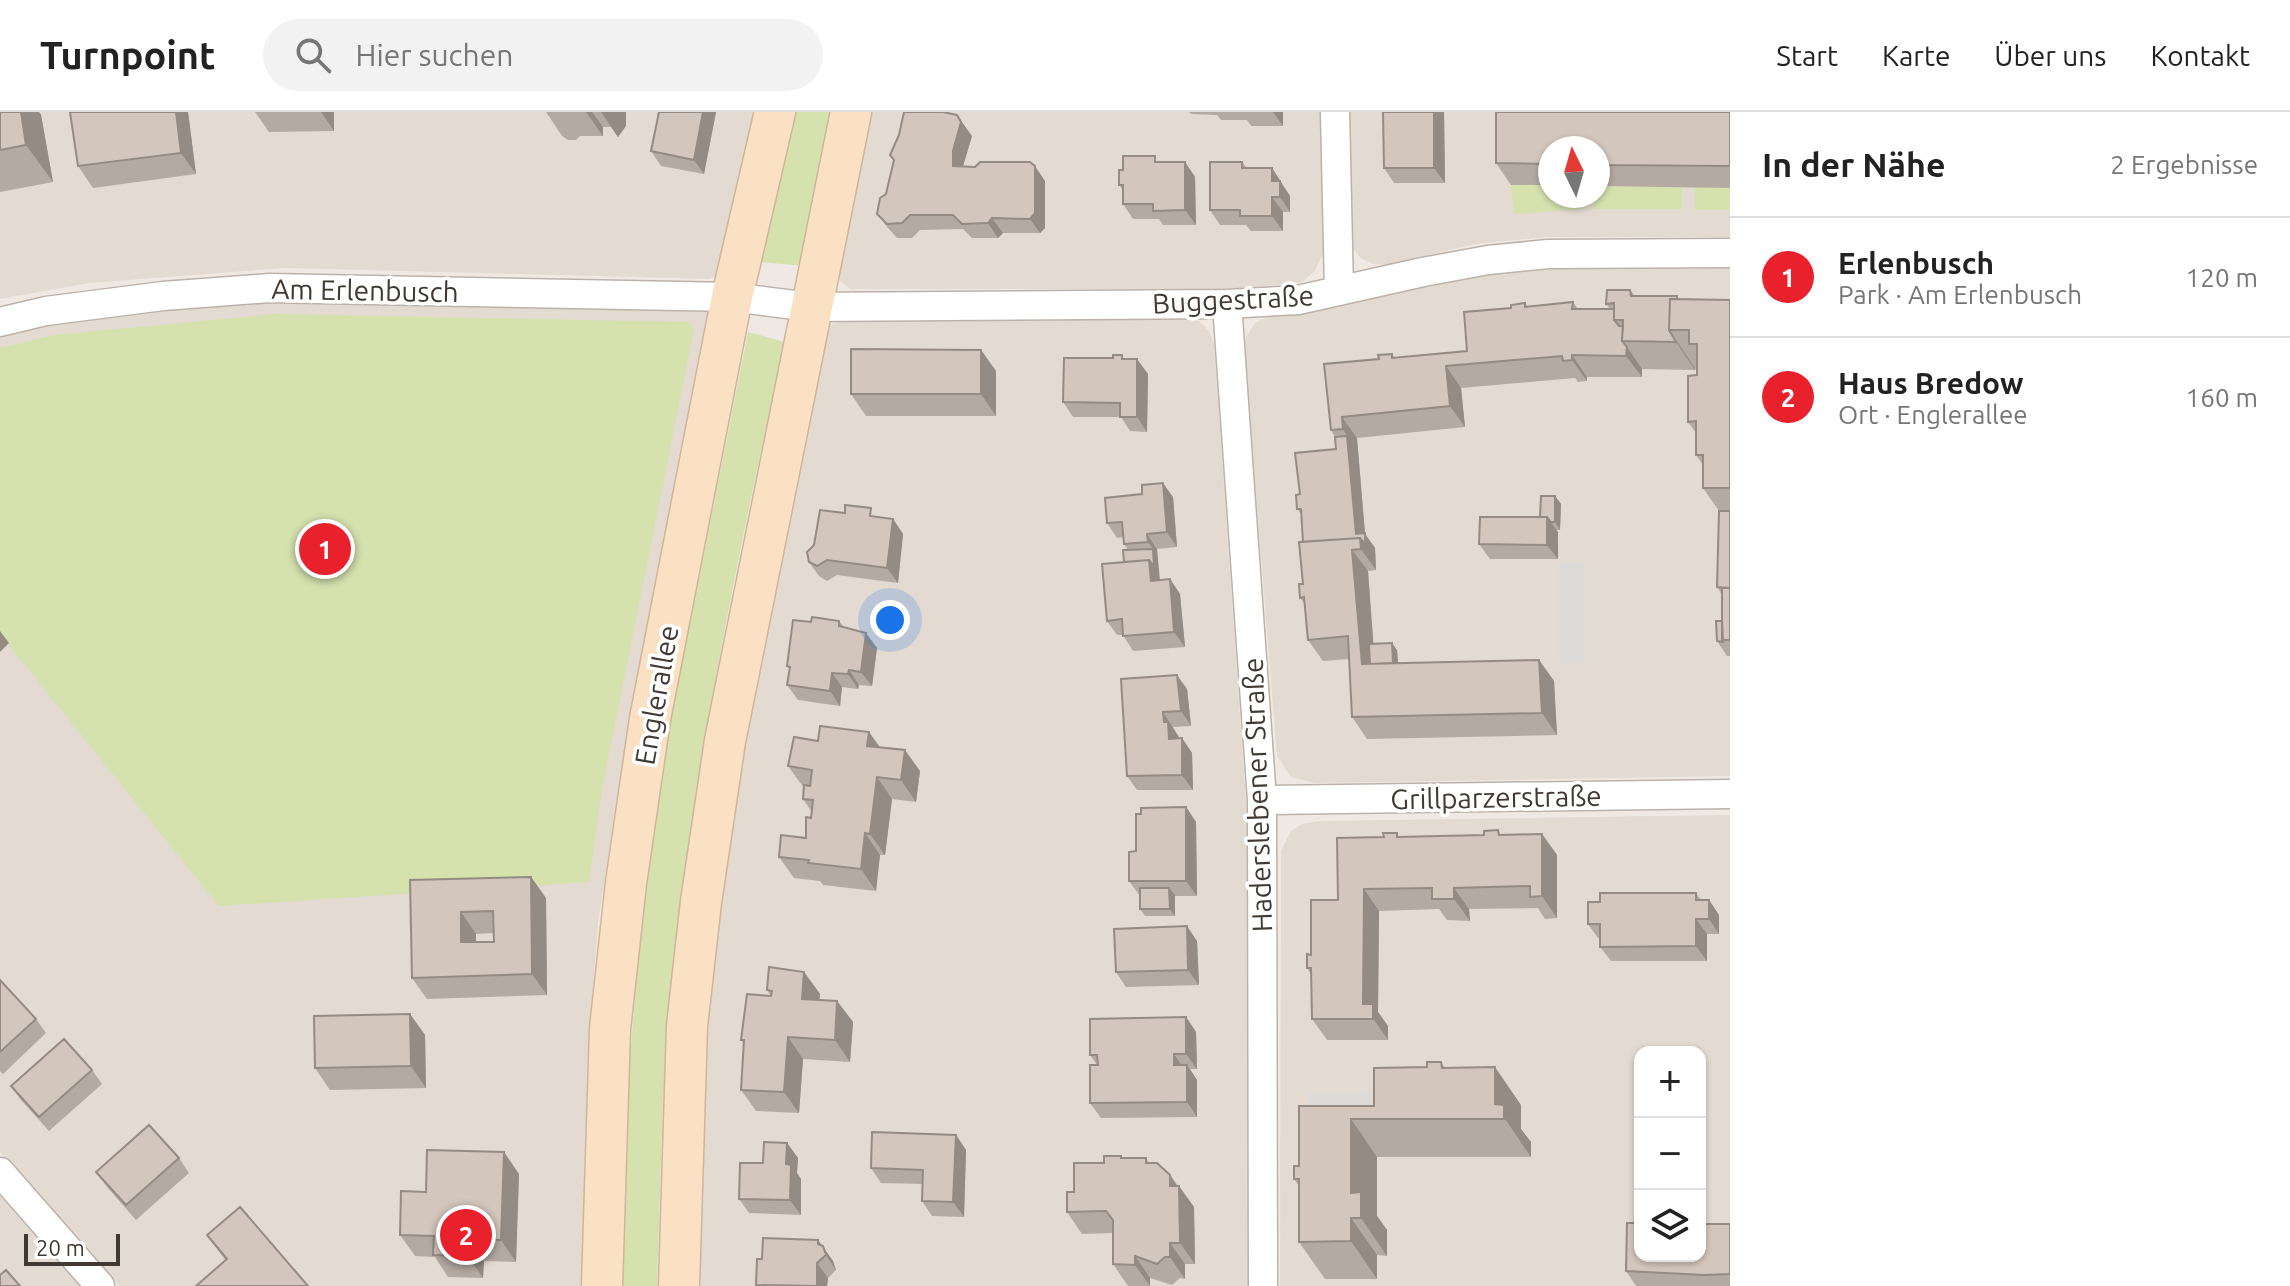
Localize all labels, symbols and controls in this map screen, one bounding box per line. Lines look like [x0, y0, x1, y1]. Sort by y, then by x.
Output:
search box [263, 19, 823, 91]
icon: search [291, 33, 335, 77]
text: Turnpoint [40, 34, 215, 76]
text: Hier suchen [355, 38, 513, 72]
text: Start [1776, 40, 1838, 71]
text: Karte [1882, 40, 1950, 71]
text: Über uns [1994, 40, 2106, 71]
text: Kontakt [2150, 40, 2250, 71]
north arrow [1538, 136, 1610, 208]
text: In der Nähe [1762, 145, 1945, 183]
text: 2 Ergebnisse [2110, 150, 2258, 179]
text: Erlenbusch [1838, 246, 1994, 280]
text: 1 [1781, 263, 1795, 292]
text: 120 m [2186, 263, 2258, 292]
street label: Am Erlenbusch [271, 273, 459, 307]
street label: Buggestraße [1151, 279, 1315, 319]
text: Park · Am Erlenbusch [1838, 280, 2082, 309]
text: Haus Bredow [1838, 366, 2023, 400]
text: 2 [1781, 383, 1795, 412]
text: 160 m [2186, 383, 2258, 412]
text: Ort · Englerallee [1838, 400, 2028, 429]
pin: 1 [299, 519, 351, 579]
your location [870, 600, 910, 640]
street label: Englerallee [628, 623, 684, 767]
street label: Haderslebener Straße [1237, 657, 1277, 933]
street label: Grillparzerstraße [1390, 780, 1602, 814]
map controls [1634, 1046, 1706, 1262]
button: + [1634, 1046, 1706, 1118]
button: − [1634, 1118, 1706, 1190]
button: layers [1634, 1190, 1706, 1262]
pin: 2 [440, 1205, 492, 1265]
scale bar [24, 1230, 120, 1266]
text: 20 m [36, 1235, 85, 1260]

